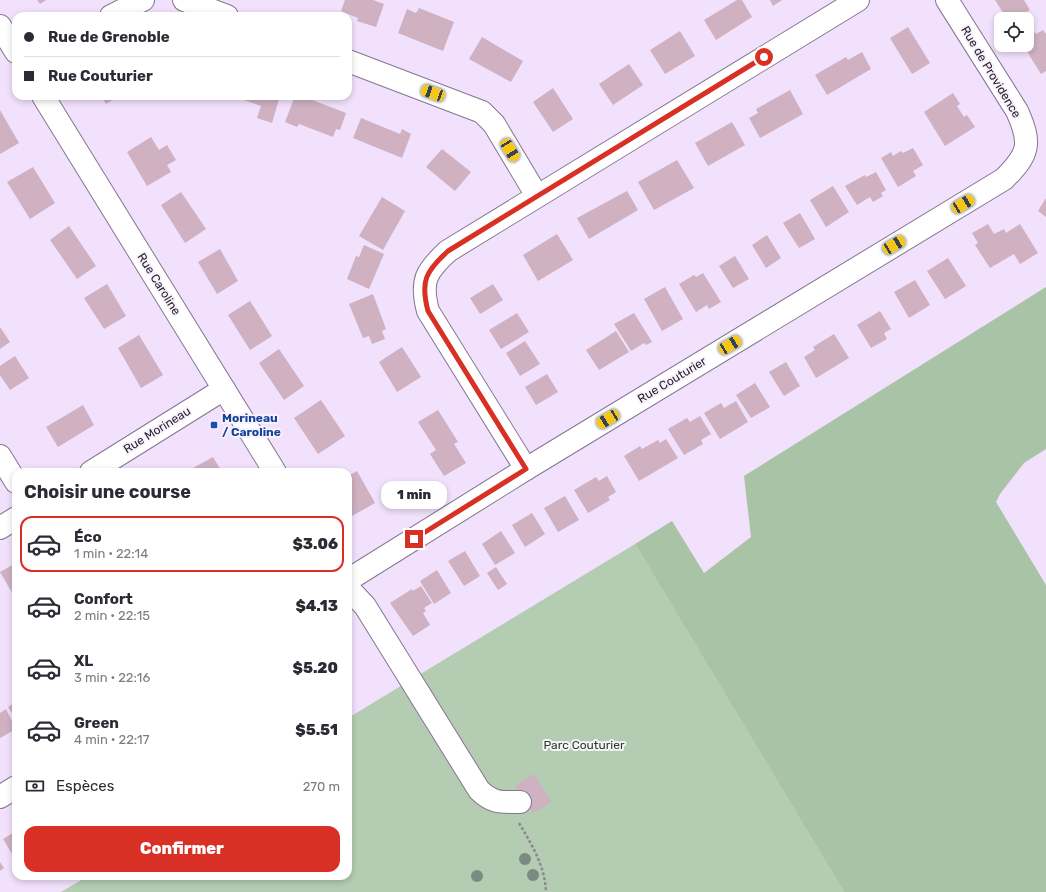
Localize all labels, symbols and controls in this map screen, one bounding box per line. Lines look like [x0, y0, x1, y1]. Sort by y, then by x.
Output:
map controls [994, 12, 1034, 52]
button: locate [994, 12, 1034, 52]
street label: Rue de Providence [958, 24, 1024, 121]
text: Rue de Grenoble [48, 28, 170, 46]
route start [755, 48, 773, 66]
text: Rue Couturier [48, 67, 153, 85]
car [420, 83, 446, 103]
car [499, 137, 521, 163]
car [950, 193, 976, 215]
car [881, 234, 907, 256]
street label: Rue Caroline [134, 250, 184, 318]
car [717, 334, 743, 356]
street label: Rue Couturier [635, 354, 709, 406]
street label: Rue Morineau [121, 404, 193, 456]
car [595, 408, 621, 430]
place label: Morineau / Caroline [222, 411, 281, 439]
marker: Morineau / Caroline [209, 420, 219, 430]
text: Choisir une course [24, 481, 191, 503]
callout: 1 min [381, 481, 447, 509]
text: 1 min [397, 487, 431, 502]
icon: car [26, 526, 62, 562]
text: Éco [74, 528, 102, 546]
route end [405, 530, 423, 548]
text: $3.06 [292, 535, 338, 553]
text: 1 min · 22:14 [74, 546, 148, 561]
icon: car [26, 588, 62, 624]
text: Confort [74, 590, 133, 608]
text: $4.13 [295, 597, 338, 615]
text: 2 min · 22:15 [74, 608, 150, 623]
icon: car [26, 650, 62, 686]
text: XL [74, 652, 93, 670]
text: $5.20 [293, 659, 338, 677]
text: 3 min · 22:16 [74, 670, 150, 685]
icon: car [26, 712, 62, 748]
text: Green [74, 714, 119, 732]
text: $5.51 [295, 721, 338, 739]
text: 4 min · 22:17 [74, 732, 149, 747]
park label: Parc Couturier [544, 738, 625, 752]
icon: cash [24, 775, 46, 797]
text: Espèces [56, 777, 114, 795]
text: 270 m [303, 779, 340, 794]
button: Confirmer [24, 826, 340, 872]

